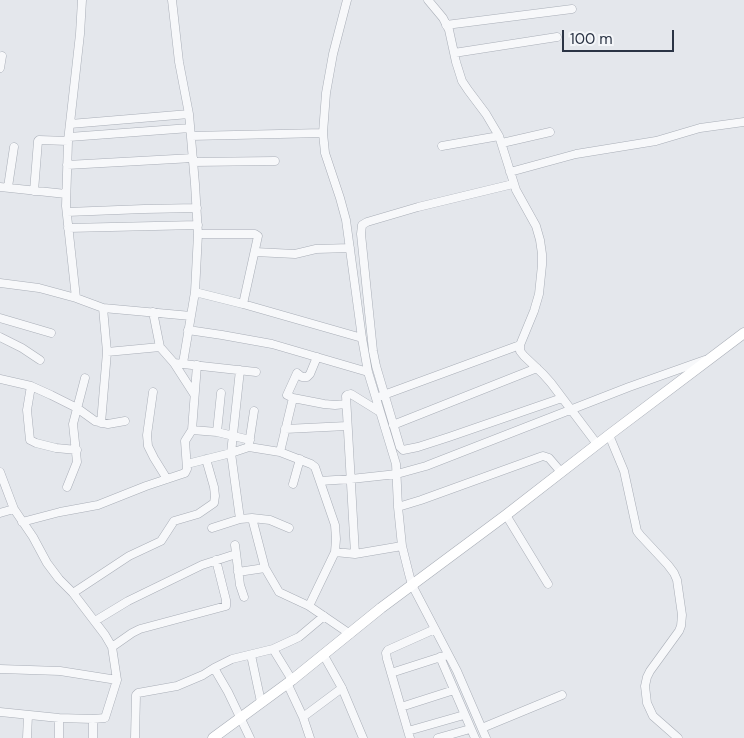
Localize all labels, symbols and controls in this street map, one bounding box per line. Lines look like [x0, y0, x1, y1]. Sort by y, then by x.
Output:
scale bar [564, 20, 676, 52]
text: 100 m [570, 29, 613, 49]

